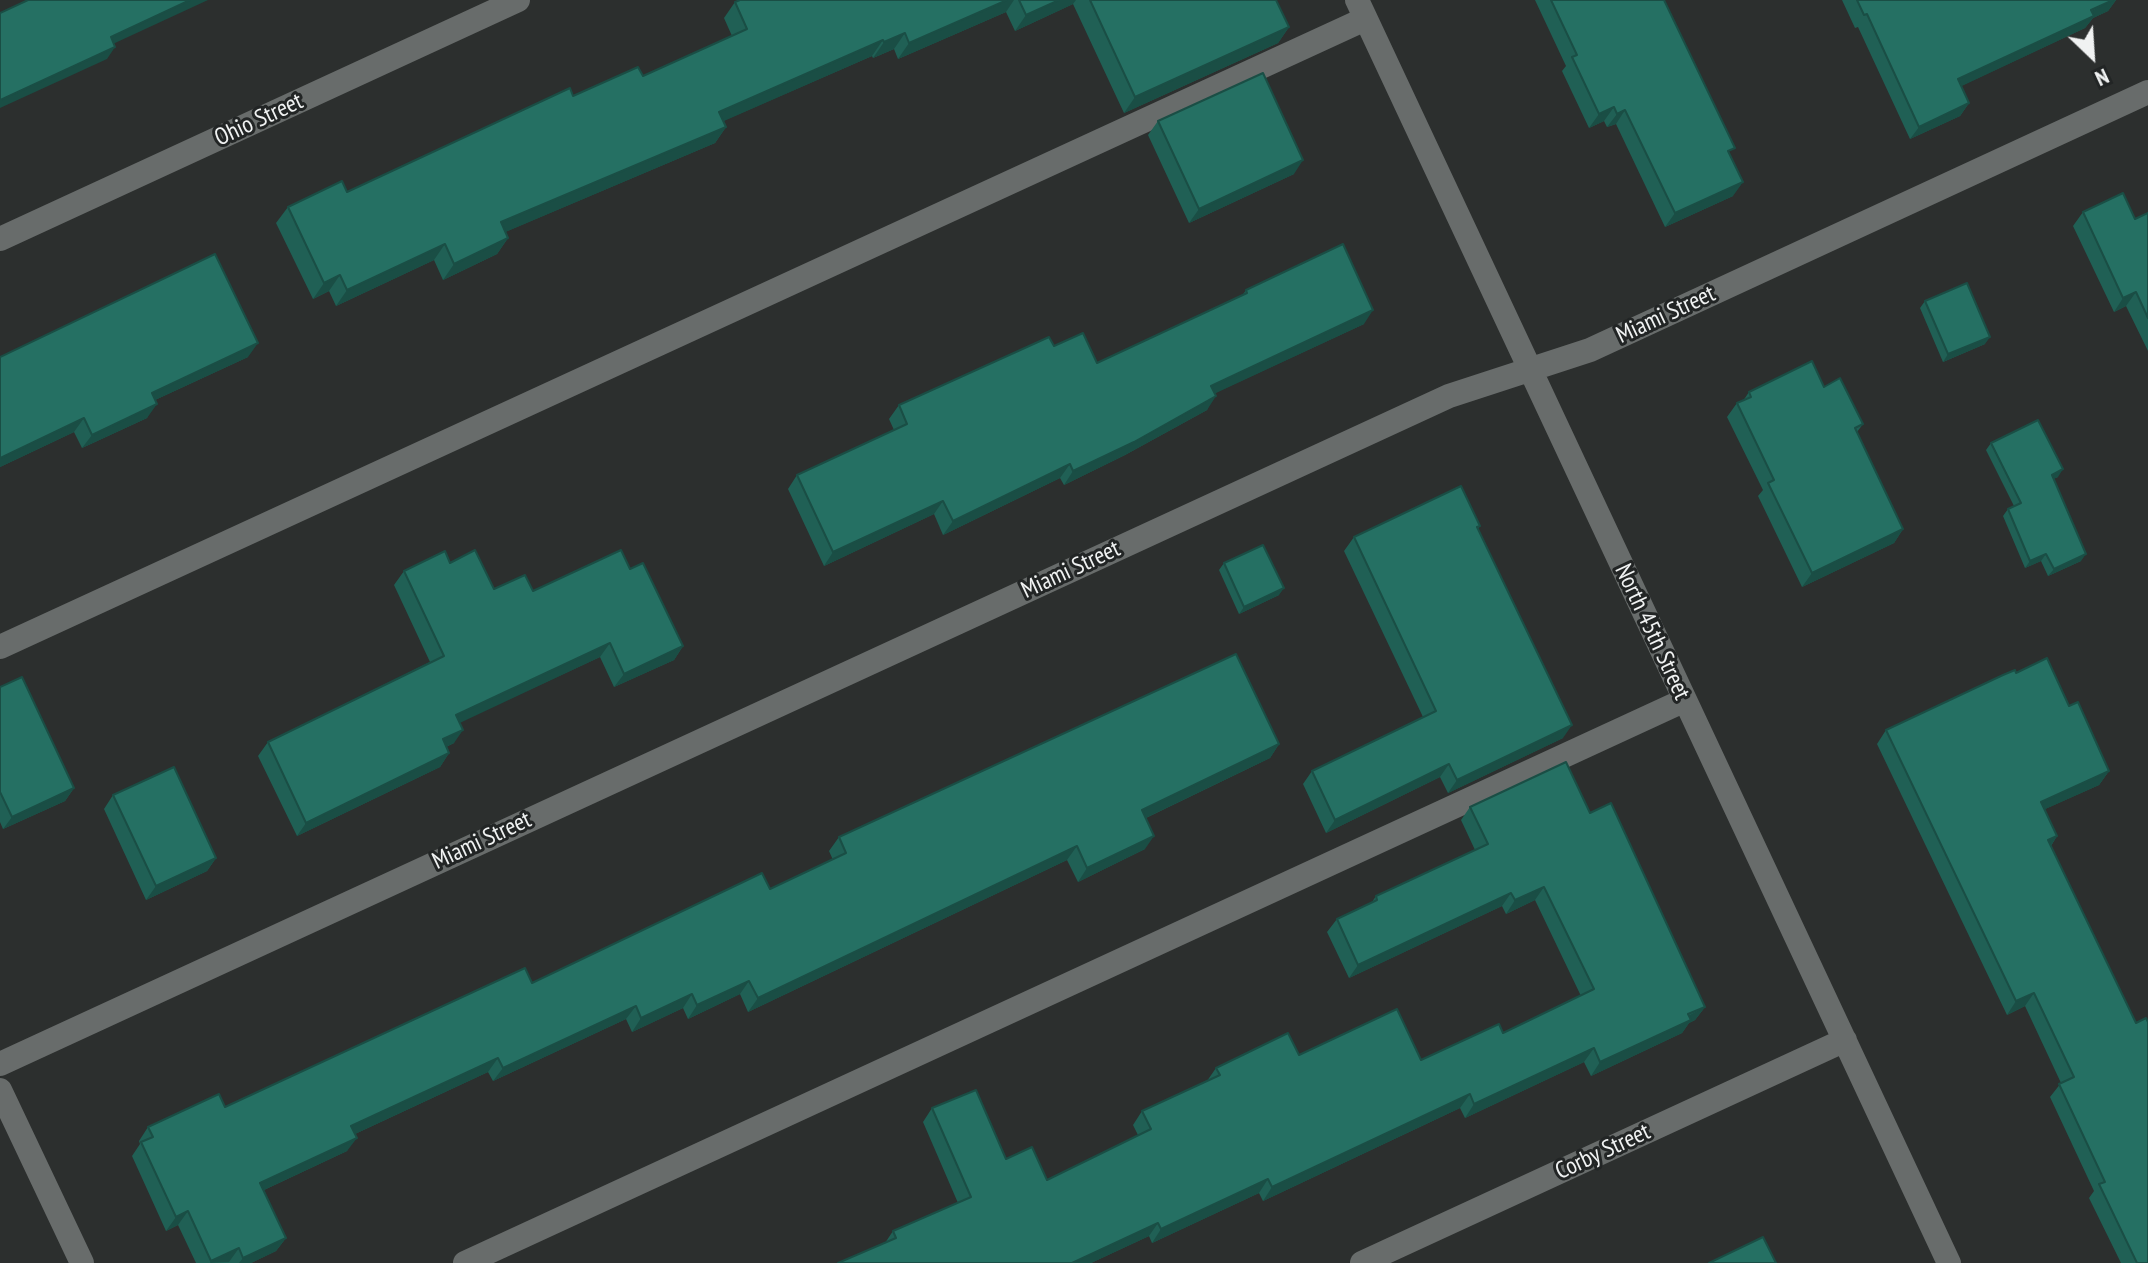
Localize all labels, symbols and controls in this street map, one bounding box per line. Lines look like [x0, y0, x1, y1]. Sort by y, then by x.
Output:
north arrow [2052, 16, 2132, 96]
text: N [2091, 63, 2113, 93]
street label: Ohio Street [210, 87, 308, 153]
street label: Miami Street [1612, 280, 1720, 350]
street label: Miami Street [1017, 535, 1125, 605]
street label: North 45th Street [1608, 560, 1696, 704]
street label: Miami Street [428, 806, 536, 876]
street label: Corby Street [1551, 1118, 1655, 1186]

